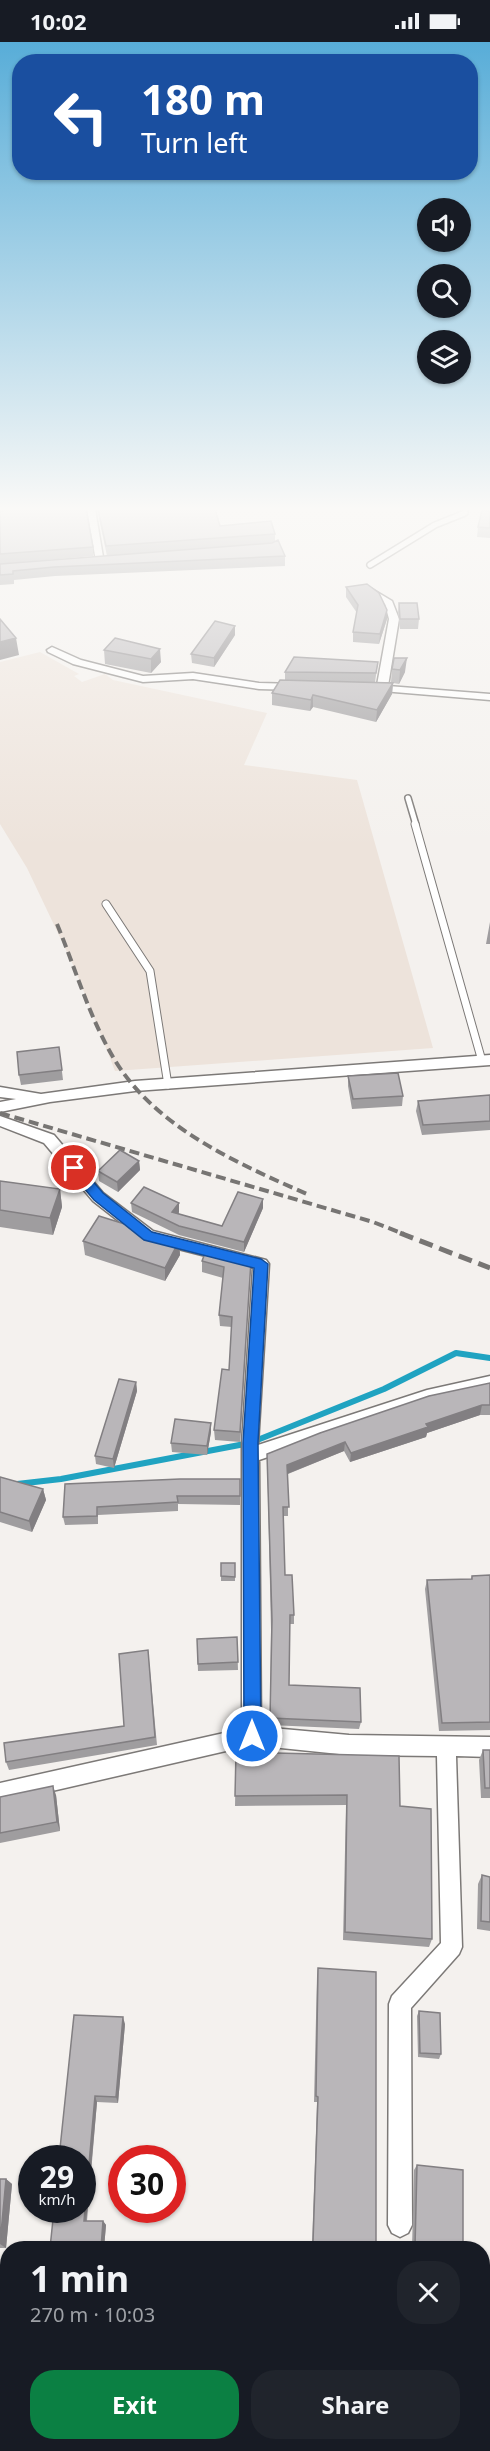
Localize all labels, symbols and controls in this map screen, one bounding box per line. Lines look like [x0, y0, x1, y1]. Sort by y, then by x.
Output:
text: 10:02 [30, 6, 87, 36]
text: 180 m [141, 70, 265, 127]
icon: left [42, 78, 120, 156]
text: Turn left [141, 124, 247, 161]
map controls [417, 198, 471, 384]
button: sound [417, 198, 471, 252]
button: search [417, 264, 471, 318]
button: layers [417, 330, 471, 384]
pin [48, 1142, 99, 1193]
icon: arrive [57, 1151, 90, 1184]
position arrow [220, 1704, 284, 1768]
speed limit sign: 30 [108, 2145, 186, 2223]
text: 29 [40, 2156, 74, 2197]
text: km/h [39, 2189, 75, 2209]
text: 1 min [30, 2254, 129, 2303]
button: close [397, 2261, 460, 2324]
text: 270 m · 10:03 [30, 2301, 155, 2328]
button: Exit [30, 2370, 239, 2439]
button: Share [251, 2370, 460, 2439]

